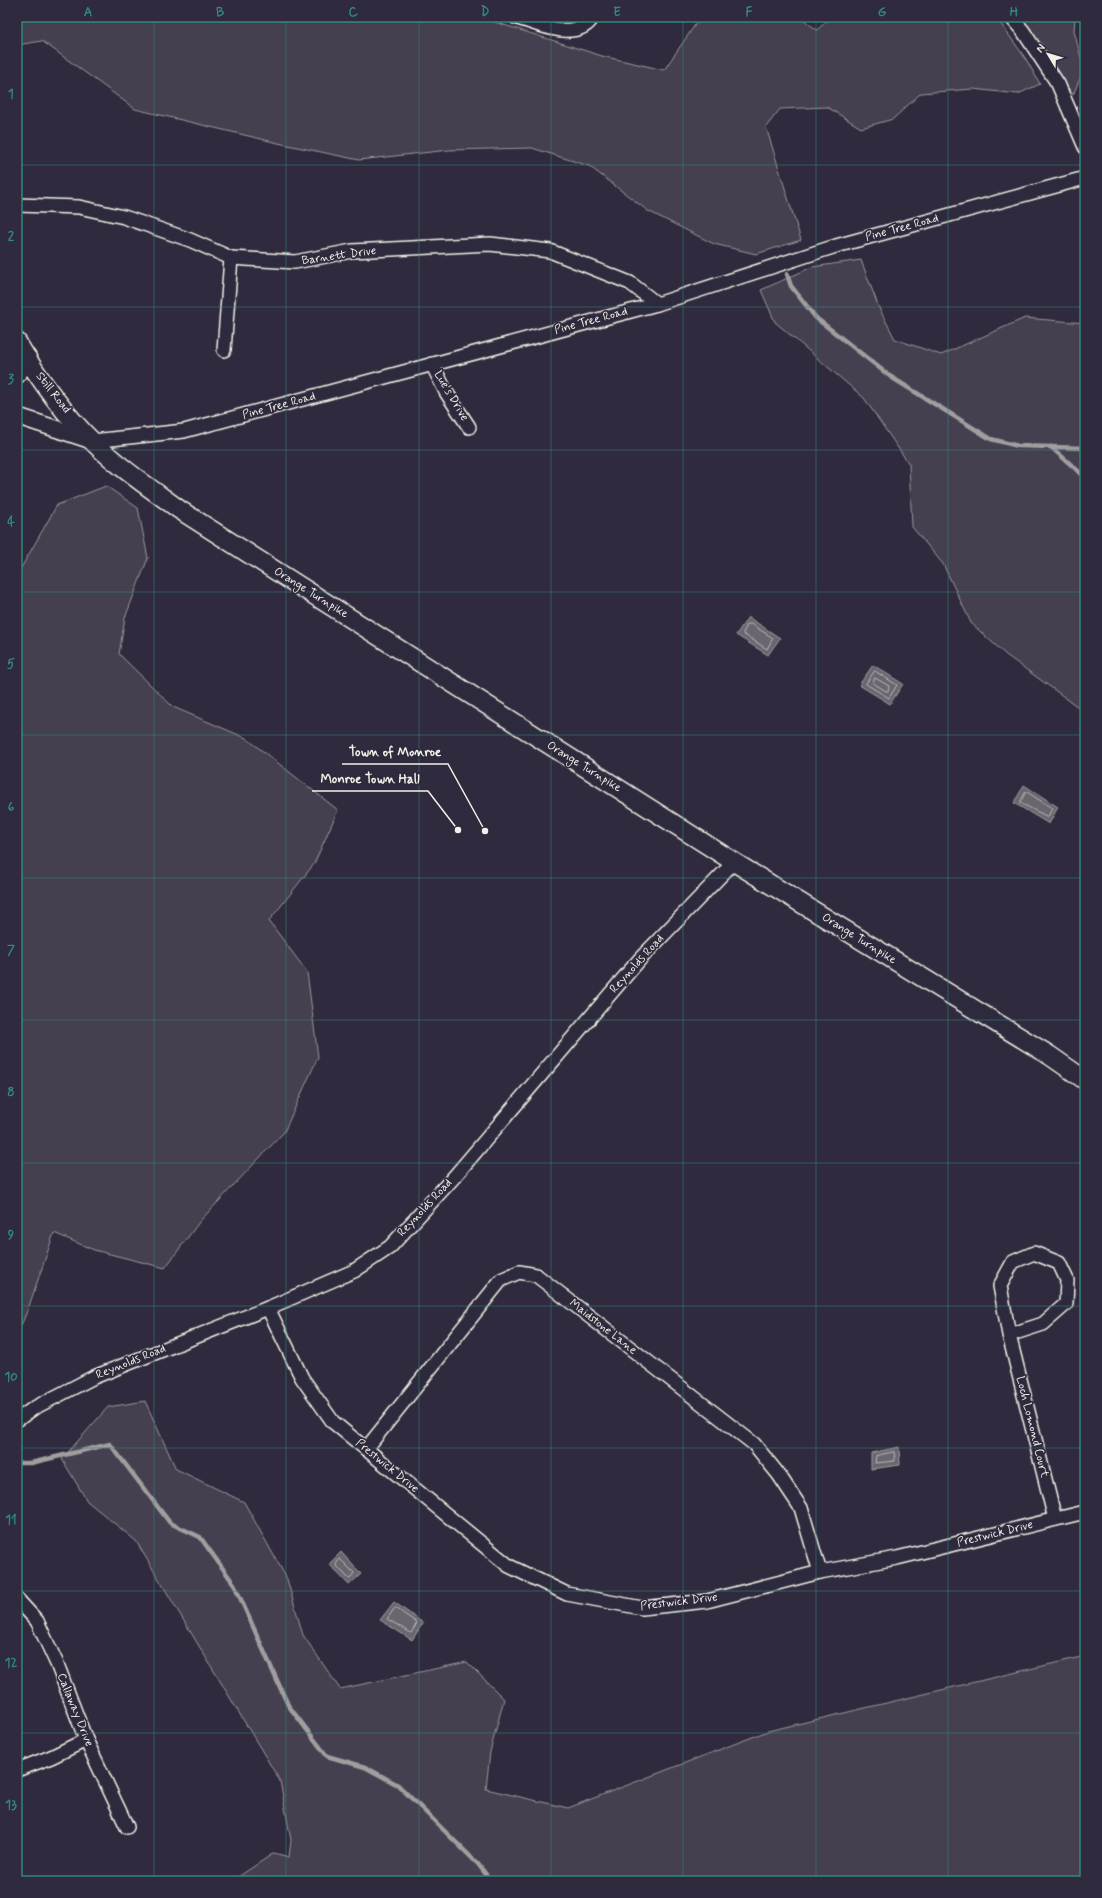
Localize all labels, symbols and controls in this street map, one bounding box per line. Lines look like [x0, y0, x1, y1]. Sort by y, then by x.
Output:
text: A [84, 4, 92, 21]
text: B [216, 4, 225, 21]
text: C [348, 4, 358, 21]
text: D [481, 4, 490, 21]
text: E [613, 4, 621, 21]
text: F [746, 4, 753, 21]
text: G [878, 4, 887, 21]
text: H [1010, 4, 1019, 21]
north arrow [1028, 34, 1068, 74]
text: N [1033, 41, 1049, 56]
text: 1 [8, 86, 14, 103]
street label: Pine Tree Road [864, 211, 940, 245]
text: 2 [8, 228, 15, 245]
street label: Barnett Drive [301, 243, 377, 269]
street label: Pine Tree Road [553, 304, 629, 338]
street label: Lue's Drive [430, 368, 472, 424]
street label: Still Road [32, 369, 74, 417]
text: 3 [8, 371, 14, 388]
street label: Pine Tree Road [241, 389, 317, 423]
text: 4 [7, 514, 15, 531]
street label: Orange Turnpike [271, 564, 352, 623]
text: 5 [7, 656, 15, 673]
street label: Orange Turnpike [544, 738, 625, 797]
callout: Town of Monroe [342, 739, 448, 764]
text: Town of Monroe [349, 744, 442, 761]
callout: Monroe Town Hall [312, 766, 428, 791]
text: Monroe Town Hall [320, 771, 420, 788]
text: 6 [8, 799, 15, 816]
street label: Orange Turnpike [819, 910, 900, 969]
street label: Reynolds Road [606, 931, 668, 997]
text: 7 [7, 942, 15, 959]
text: 8 [7, 1084, 15, 1101]
street label: Reynolds Road [394, 1175, 456, 1241]
text: 9 [8, 1227, 15, 1244]
street label: Maidstone Lane [566, 1295, 640, 1359]
street label: Reynolds Road [94, 1341, 168, 1383]
text: 10 [4, 1369, 18, 1386]
street label: Loch Lomond Court [1012, 1375, 1052, 1479]
street label: Prestwick Drive [352, 1435, 422, 1497]
text: 11 [5, 1512, 17, 1529]
street label: Prestwick Drive [955, 1517, 1035, 1551]
street label: Prestwick Drive [639, 1589, 719, 1615]
text: 12 [5, 1655, 17, 1672]
street label: Callaway Drive [53, 1671, 97, 1749]
text: 13 [5, 1797, 17, 1814]

